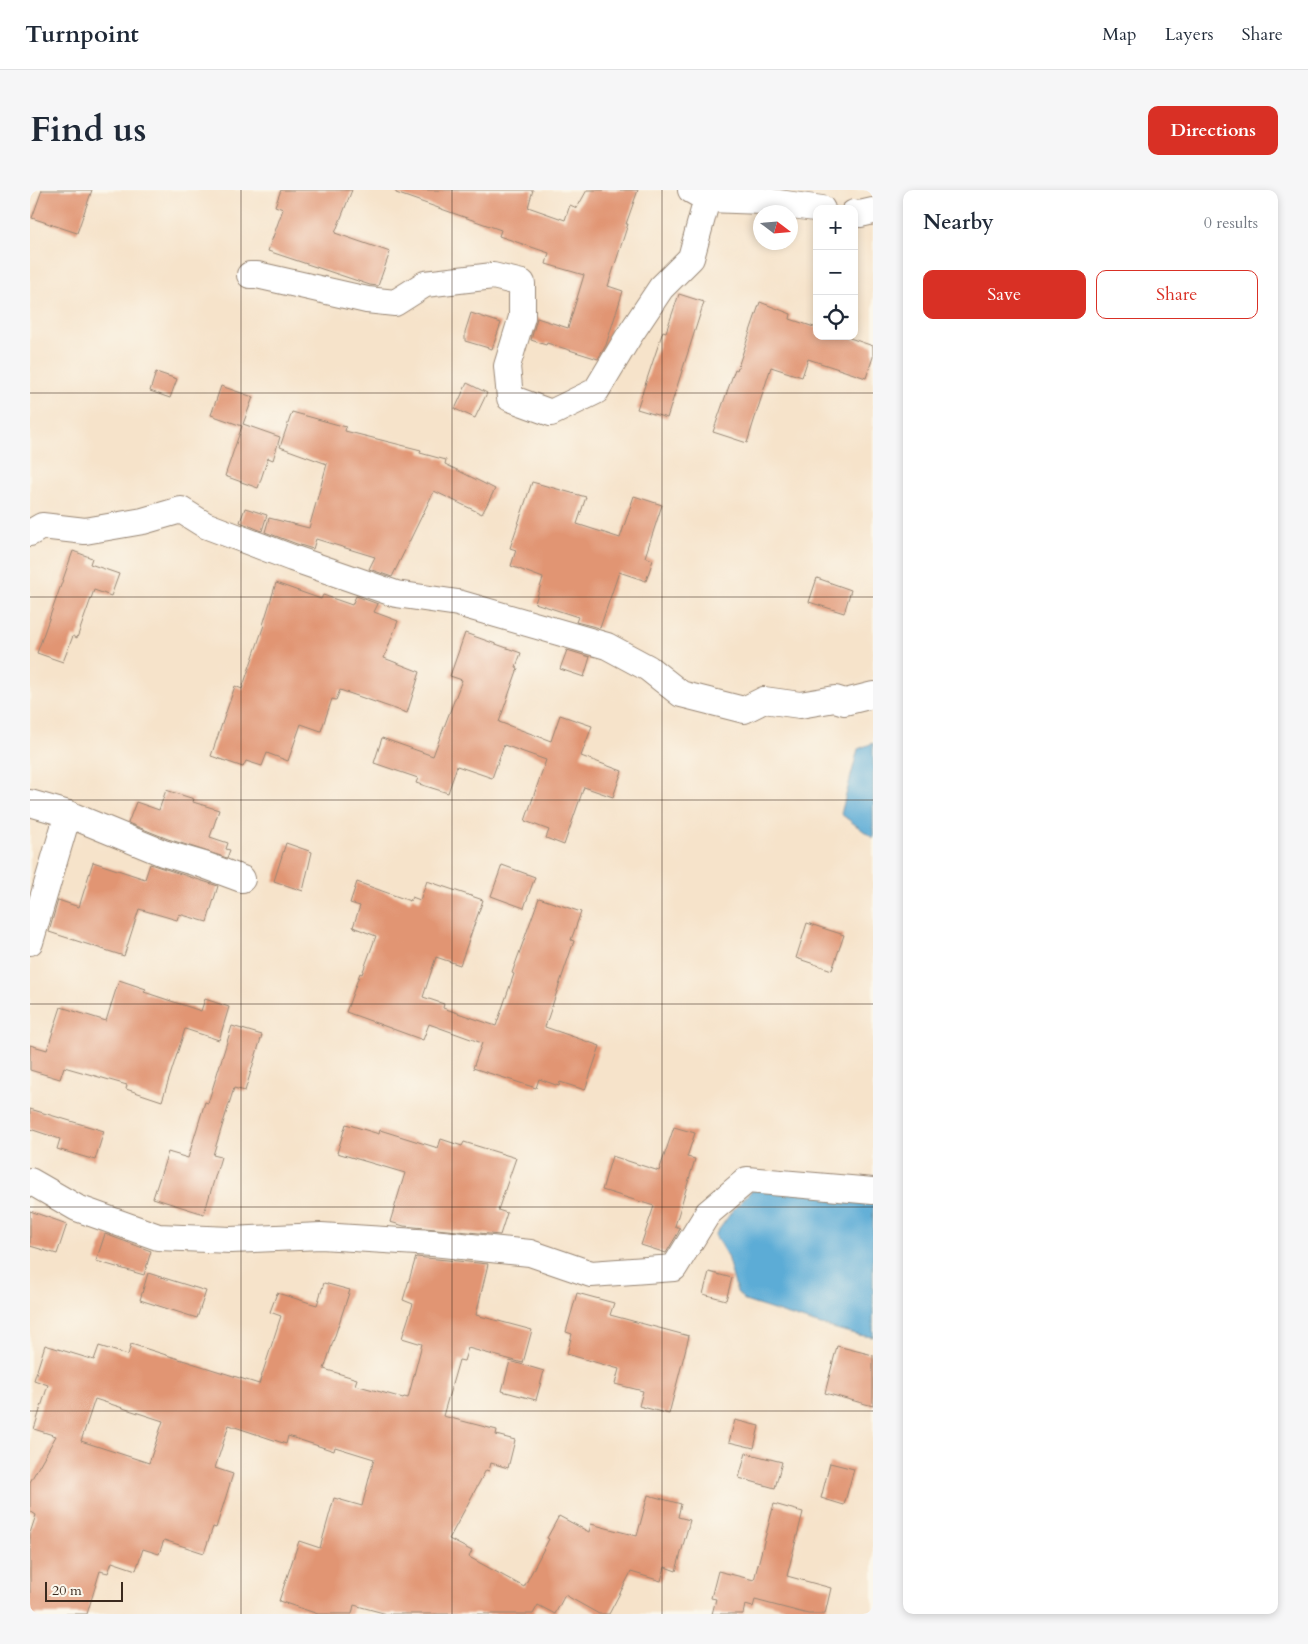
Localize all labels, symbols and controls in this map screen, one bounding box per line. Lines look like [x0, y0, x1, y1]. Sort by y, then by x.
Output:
text: Turnpoint [25, 18, 139, 51]
text: Map [1102, 22, 1137, 47]
text: Layers [1165, 22, 1214, 47]
text: Share [1242, 22, 1283, 47]
text: Find us [30, 106, 146, 154]
button: Directions [1148, 106, 1278, 155]
north arrow [753, 205, 798, 250]
map controls [813, 205, 858, 340]
button: + [813, 205, 858, 250]
text: Nearby [923, 208, 994, 237]
text: 0 results [1204, 212, 1258, 234]
button: − [813, 250, 858, 295]
button: Save [923, 270, 1086, 319]
button: Share [1096, 270, 1258, 319]
button: locate [813, 295, 858, 340]
scale bar [45, 1579, 122, 1602]
text: 20 m [52, 1581, 82, 1600]

